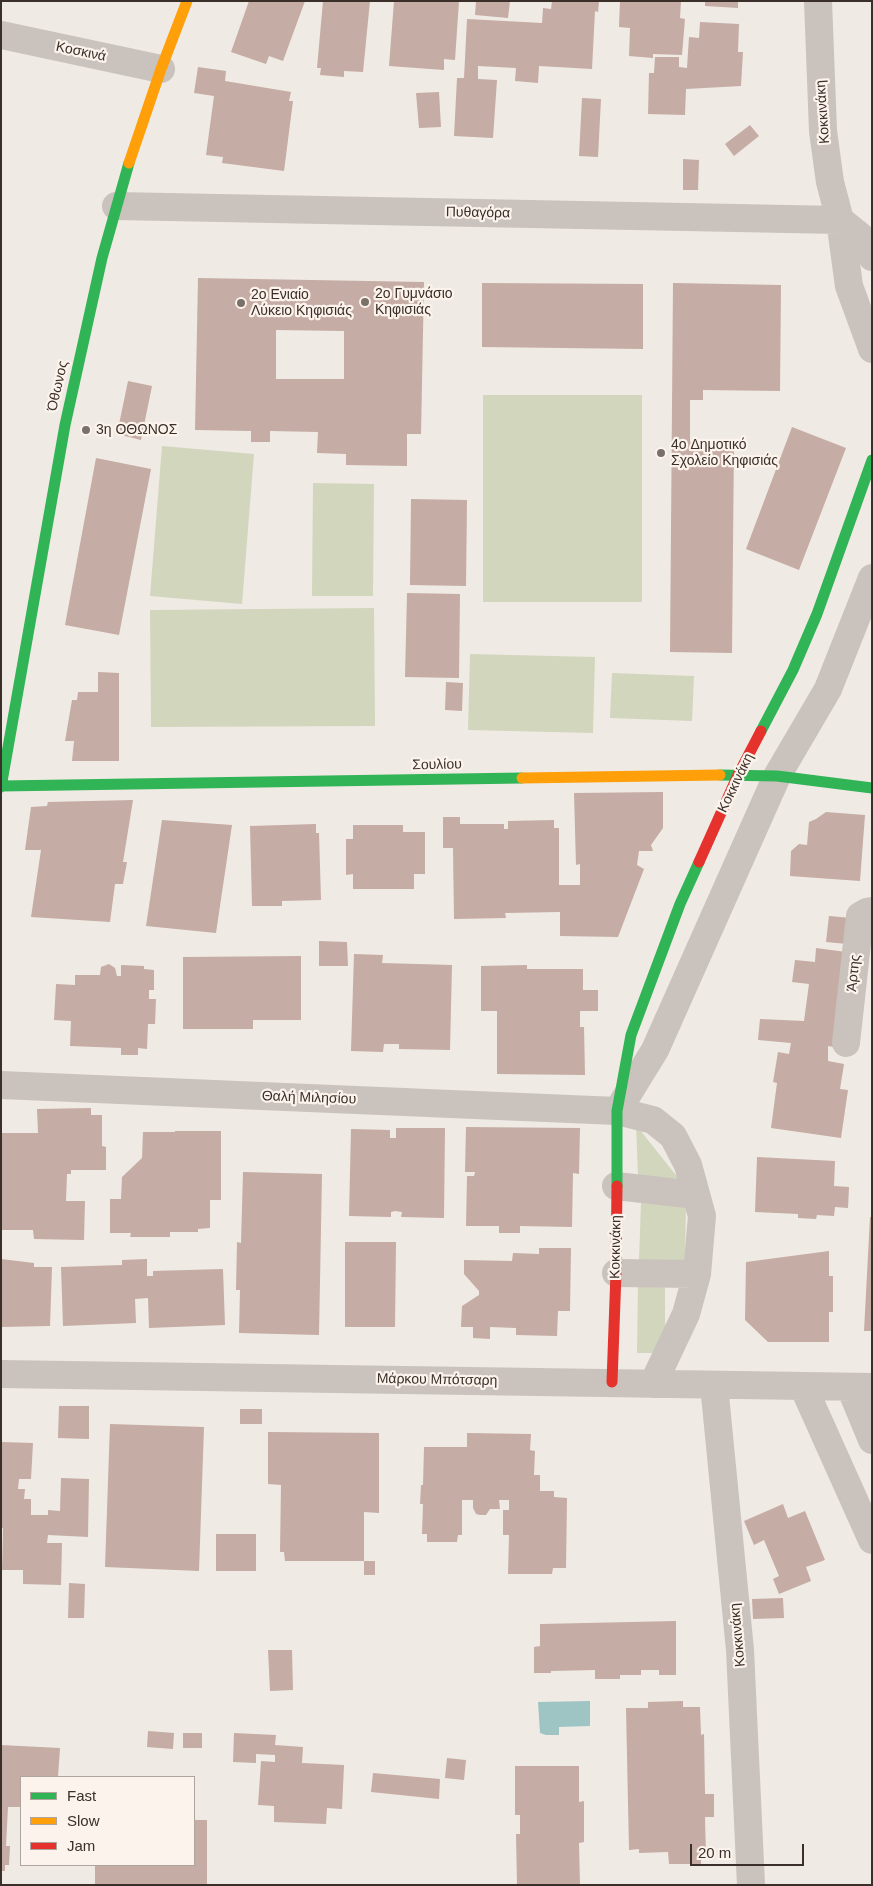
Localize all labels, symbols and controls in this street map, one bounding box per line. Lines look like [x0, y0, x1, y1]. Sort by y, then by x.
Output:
street label: Κοσκινά [54, 39, 108, 65]
street label: Κοκκινάκη [812, 80, 834, 144]
street label: Πυθαγόρα [446, 204, 510, 222]
place label: 2ο Γυμνάσιο Κηφισιάς [375, 286, 453, 318]
place label: 2ο Ενιαίο Λύκειο Κηφισιάς [251, 287, 352, 320]
marker: 2ο Γυμνάσιο Κηφισιάς [359, 296, 371, 308]
marker: 2ο Ενιαίο Λύκειο Κηφισιάς [235, 297, 247, 309]
street label: Όθωνος [44, 359, 72, 413]
place label: 3η ΟΘΩΝΟΣ [96, 422, 177, 438]
marker: 3η ΟΘΩΝΟΣ [80, 424, 92, 436]
place label: 4ο Δημοτικό Σχολείο Κηφισιάς [671, 437, 778, 470]
marker: 4ο Δημοτικό Σχολείο Κηφισιάς [655, 447, 667, 459]
street label: Κοκκινάκη [714, 751, 758, 815]
street label: Σουλίου [412, 756, 462, 774]
street label: Άρτης [844, 954, 864, 992]
street label: Θαλή Μιλησίου [262, 1088, 356, 1108]
street label: Κοκκινάκη [607, 1215, 625, 1279]
street label: Μάρκου Μπότσαρη [377, 1371, 497, 1389]
street label: Κοκκινάκη [727, 1602, 749, 1668]
legend [20, 1776, 195, 1866]
text: Fast [67, 1787, 96, 1804]
text: Slow [67, 1812, 100, 1829]
scale bar [693, 1834, 807, 1866]
text: Jam [67, 1837, 95, 1854]
text: 20 m [698, 1844, 731, 1861]

